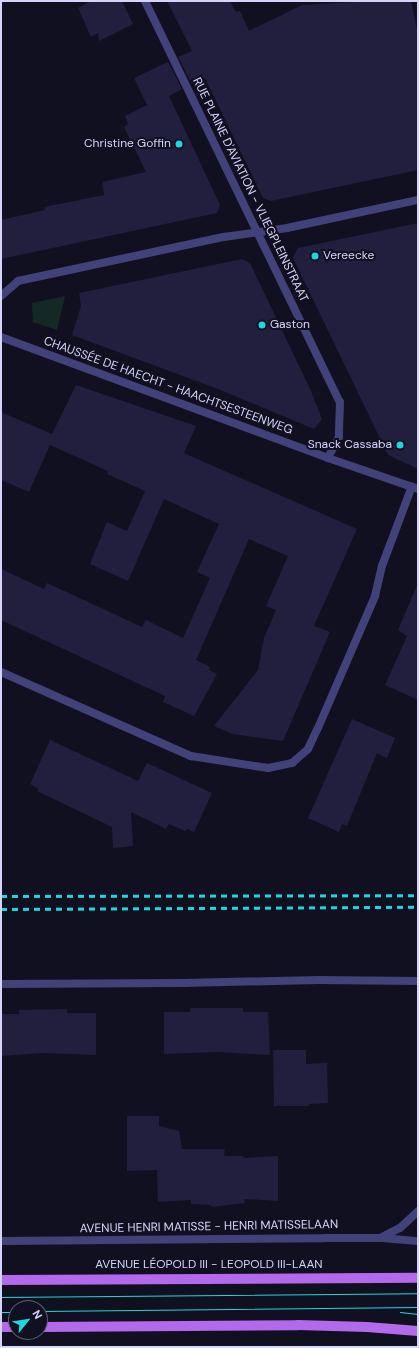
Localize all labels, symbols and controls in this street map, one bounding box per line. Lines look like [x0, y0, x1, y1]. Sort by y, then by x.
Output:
street label: RUE PLAINE D'AVIATION - VLIEGPLEINSTRAAT [189, 75, 311, 305]
place label: Christine Goffin [84, 137, 171, 151]
marker: Christine Goffin [174, 139, 184, 149]
place label: Vereecke [323, 249, 374, 263]
marker: Vereecke [310, 251, 320, 261]
place label: Gaston [270, 318, 310, 332]
marker: Gaston [257, 320, 267, 330]
street label: CHAUSSÉE DE HAECHT - HAACHTSESTEENWEG [42, 334, 294, 438]
place label: Snack Cassaba [308, 438, 392, 452]
marker: Snack Cassaba [395, 440, 405, 450]
street label: AVENUE HENRI MATISSE - HENRI MATISSELAAN [80, 1218, 338, 1236]
street label: AVENUE LÉOPOLD III - LEOPOLD III-LAAN [95, 1258, 323, 1272]
north arrow [8, 1300, 48, 1340]
text: N [29, 1308, 46, 1321]

